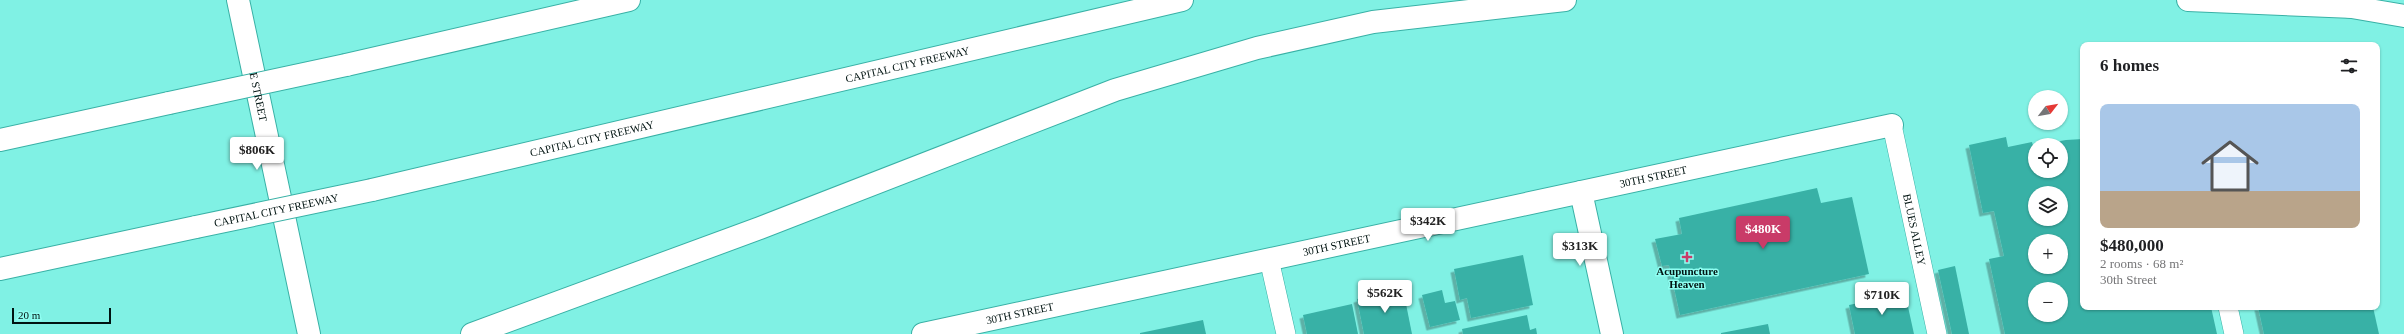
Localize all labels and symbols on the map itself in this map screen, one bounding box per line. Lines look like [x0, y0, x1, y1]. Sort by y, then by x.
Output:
street label: CAPITAL CITY FREEWAY [844, 44, 971, 85]
street label: E STREET [248, 71, 270, 123]
north arrow [2028, 90, 2068, 130]
street label: CAPITAL CITY FREEWAY [529, 118, 655, 159]
pin: $806K [229, 137, 285, 171]
street label: 30TH STREET [1618, 163, 1688, 190]
street label: CAPITAL CITY FREEWAY [213, 191, 340, 229]
street label: BLUES ALLEY [1901, 193, 1928, 267]
pin: $342K [1400, 208, 1456, 242]
pin: $480K [1735, 216, 1791, 250]
street label: 30TH STREET [1302, 232, 1372, 258]
pin: $313K [1552, 233, 1608, 267]
marker: Acupuncture Heaven [1681, 251, 1693, 263]
place label: Acupuncture Heaven [1656, 265, 1718, 290]
pin: $562K [1357, 280, 1413, 314]
pin: $710K [1854, 282, 1910, 316]
street label: 30TH STREET [985, 300, 1055, 326]
scale bar [12, 306, 111, 325]

